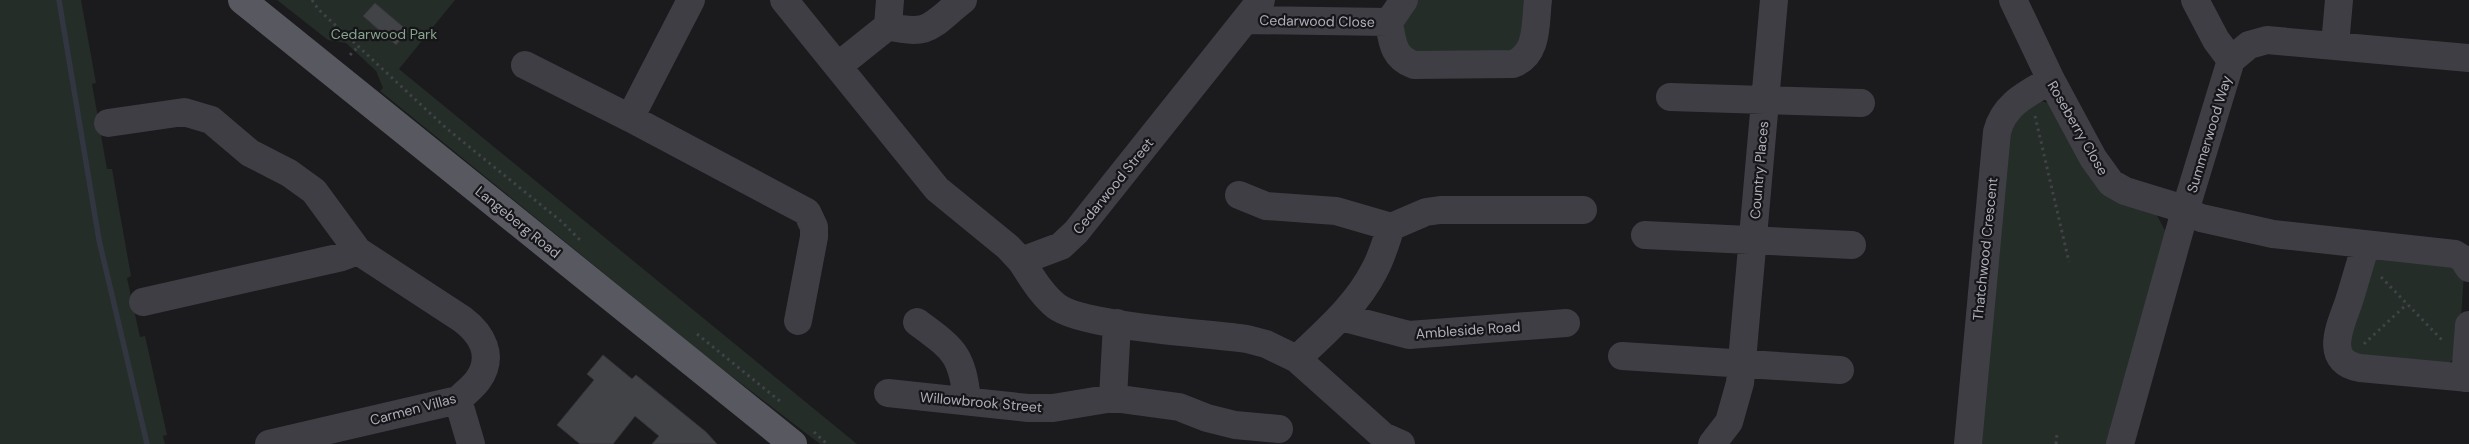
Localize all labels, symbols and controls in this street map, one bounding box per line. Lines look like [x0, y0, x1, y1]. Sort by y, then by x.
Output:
street label: Cedarwood Close [1259, 11, 1375, 31]
park label: Cedarwood Park [331, 25, 437, 43]
street label: Summerwood Way [2183, 73, 2235, 195]
street label: Roseberry Close [2044, 78, 2112, 179]
street label: Country Places [1746, 120, 1772, 220]
street label: Cedarwood Street [1069, 134, 1157, 238]
street label: Thatchwood Crescent [1969, 177, 2001, 321]
street label: Langeberg Road [472, 182, 564, 262]
street label: Ambleside Road [1415, 317, 1521, 343]
street label: Willowbrook Street [919, 388, 1043, 416]
street label: Carmen Villas [368, 389, 458, 429]

